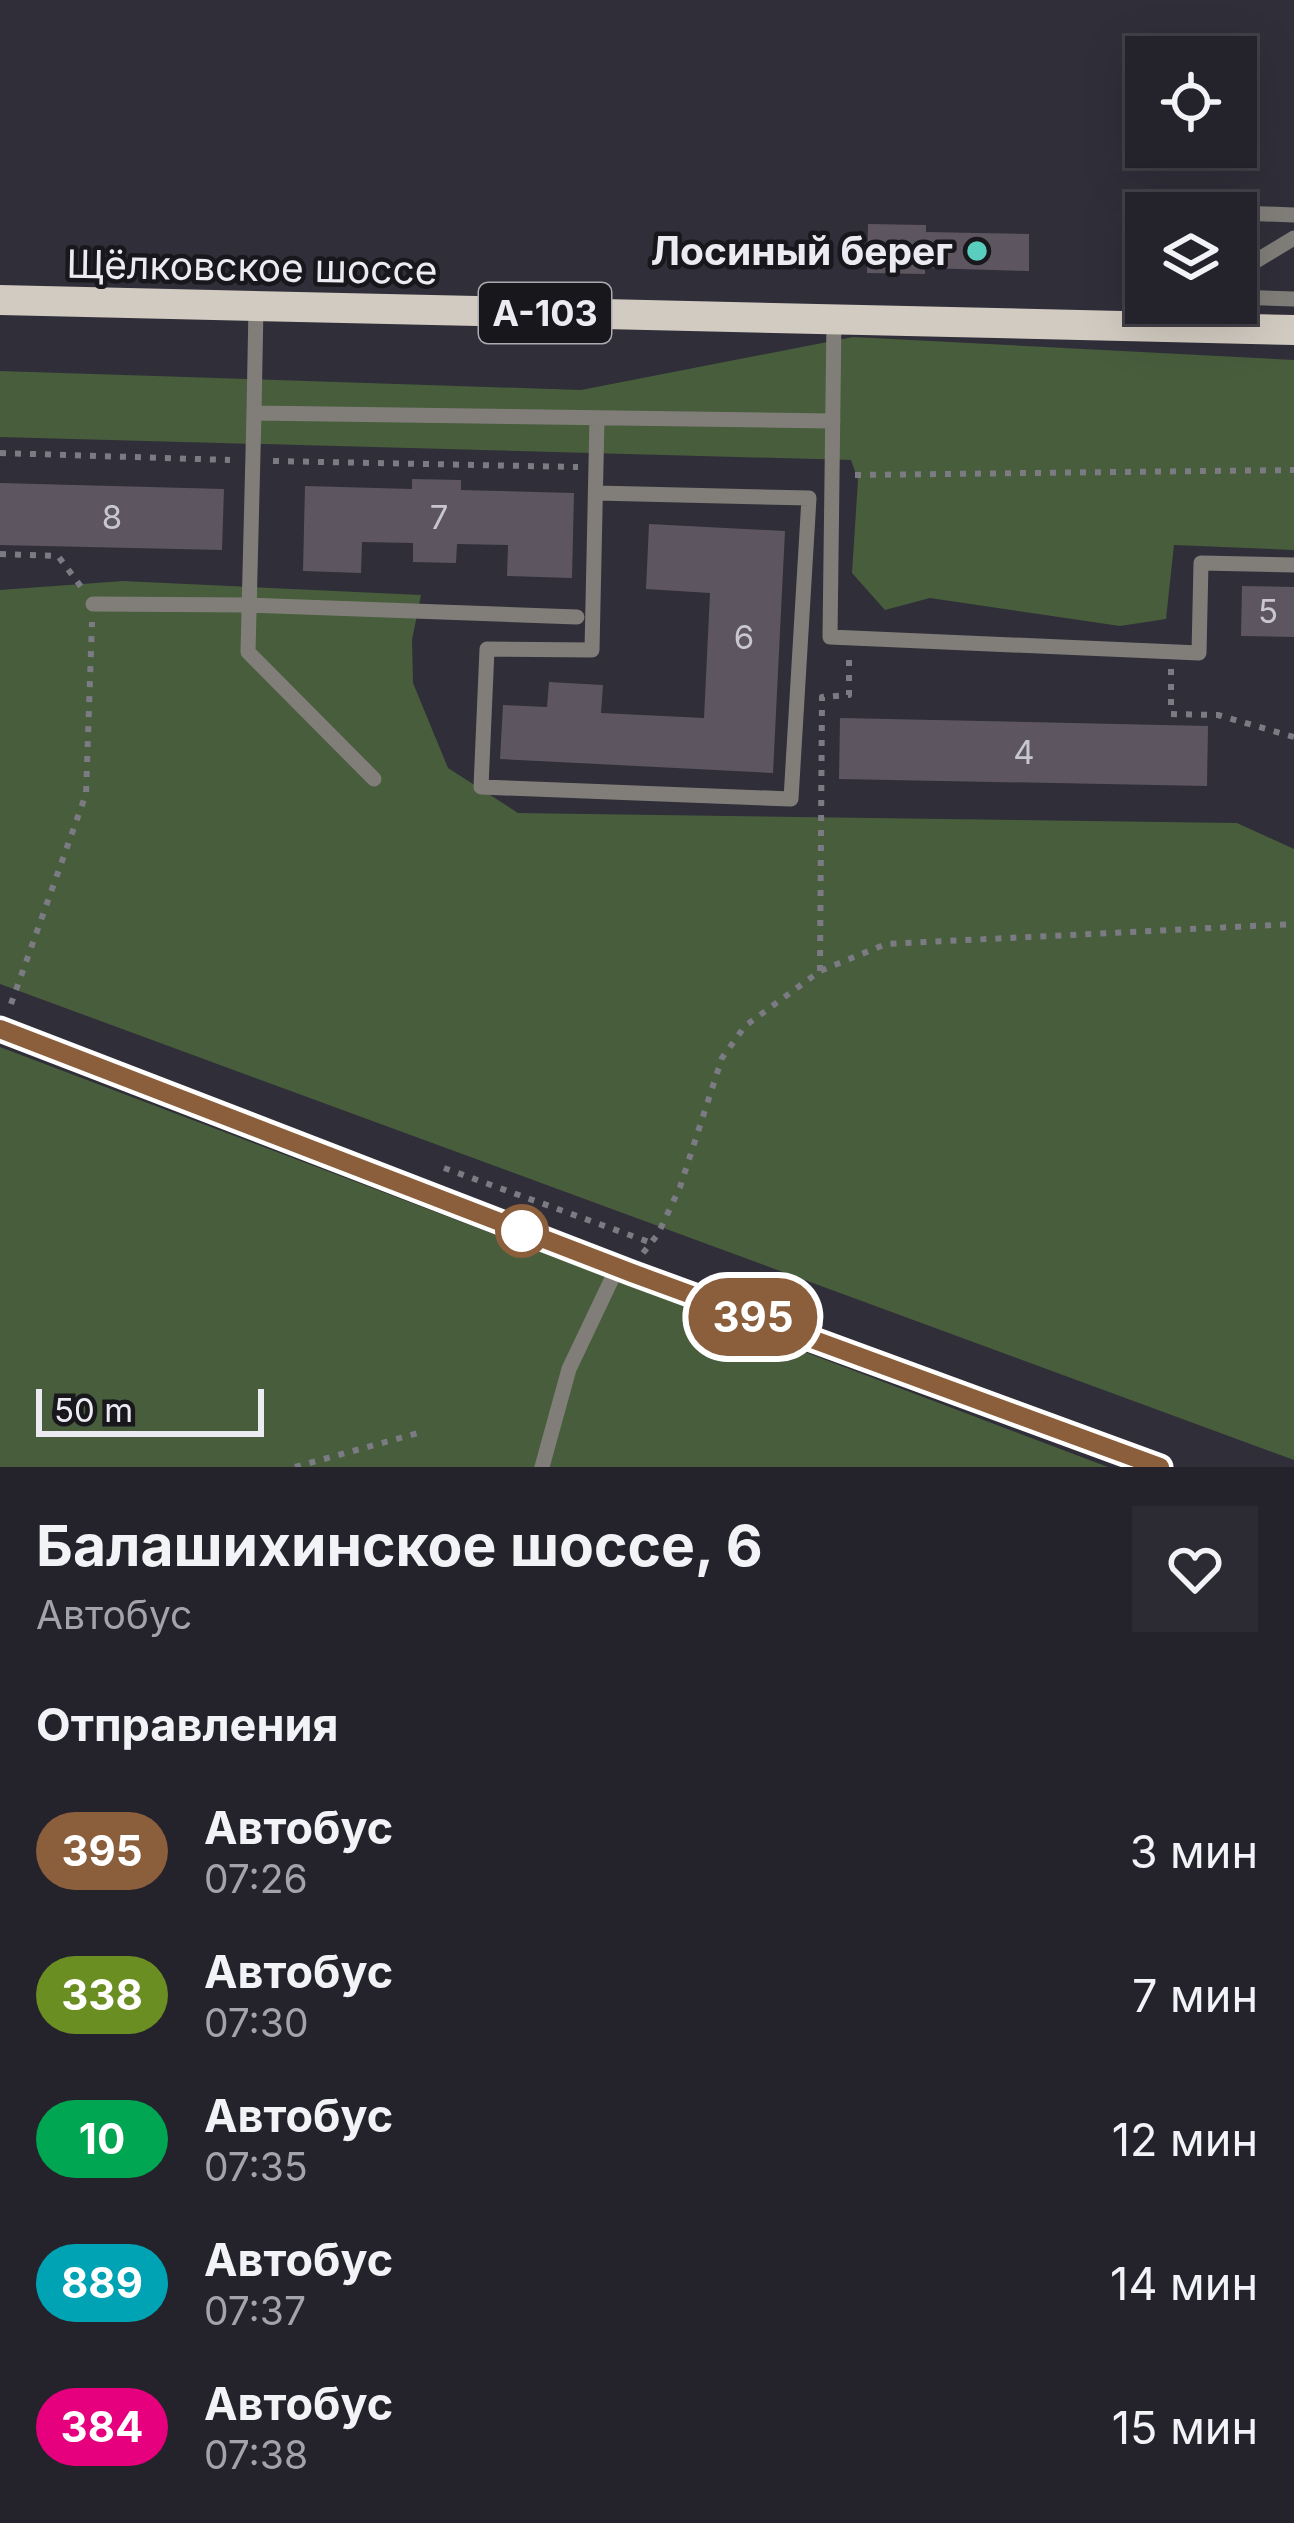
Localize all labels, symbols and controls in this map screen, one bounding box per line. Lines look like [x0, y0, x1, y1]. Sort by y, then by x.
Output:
map controls [1125, 36, 1257, 324]
button: locate [1125, 36, 1257, 168]
button: layers [1125, 192, 1257, 324]
place label: Лосиный берег [651, 227, 953, 274]
marker: Лосиный берег [964, 238, 990, 264]
street label: Щёлковское шоссе [66, 240, 438, 293]
road number: А-103 [479, 283, 611, 343]
house number: 8 [102, 497, 122, 537]
house number: 7 [430, 497, 448, 537]
house number: 5 [1258, 591, 1278, 631]
house number: 6 [734, 617, 754, 657]
house number: 4 [1013, 732, 1035, 772]
unlabelled marker [497, 1206, 547, 1256]
line badge: 395 [684, 1278, 822, 1356]
text: 395 [712, 1291, 794, 1342]
scale bar [36, 1383, 264, 1436]
text: 50 m [54, 1390, 133, 1430]
button: heart [1132, 1506, 1258, 1632]
text: Балашихинское шоссе, 6 [36, 1511, 763, 1580]
text: Автобус [36, 1591, 192, 1638]
text: Отправления [36, 1697, 338, 1752]
text: Автобус [204, 1800, 393, 1855]
text: 3 мин [1130, 1824, 1258, 1879]
text: 395 [61, 1825, 143, 1876]
text: 07:26 [204, 1855, 308, 1902]
text: Автобус [204, 1944, 393, 1999]
text: 7 мин [1132, 1968, 1258, 2023]
text: 338 [61, 1969, 143, 2020]
text: 07:30 [204, 1999, 309, 2046]
text: Автобус [204, 2088, 393, 2143]
text: 12 мин [1112, 2112, 1258, 2167]
text: 10 [79, 2113, 125, 2164]
text: 07:35 [204, 2143, 308, 2190]
text: Автобус [204, 2232, 393, 2287]
text: 14 мин [1110, 2256, 1258, 2311]
text: 889 [61, 2257, 143, 2308]
text: 07:37 [204, 2287, 306, 2334]
text: Автобус [204, 2376, 393, 2431]
text: 15 мин [1112, 2400, 1258, 2455]
text: 384 [61, 2401, 143, 2452]
text: 07:38 [204, 2431, 308, 2478]

